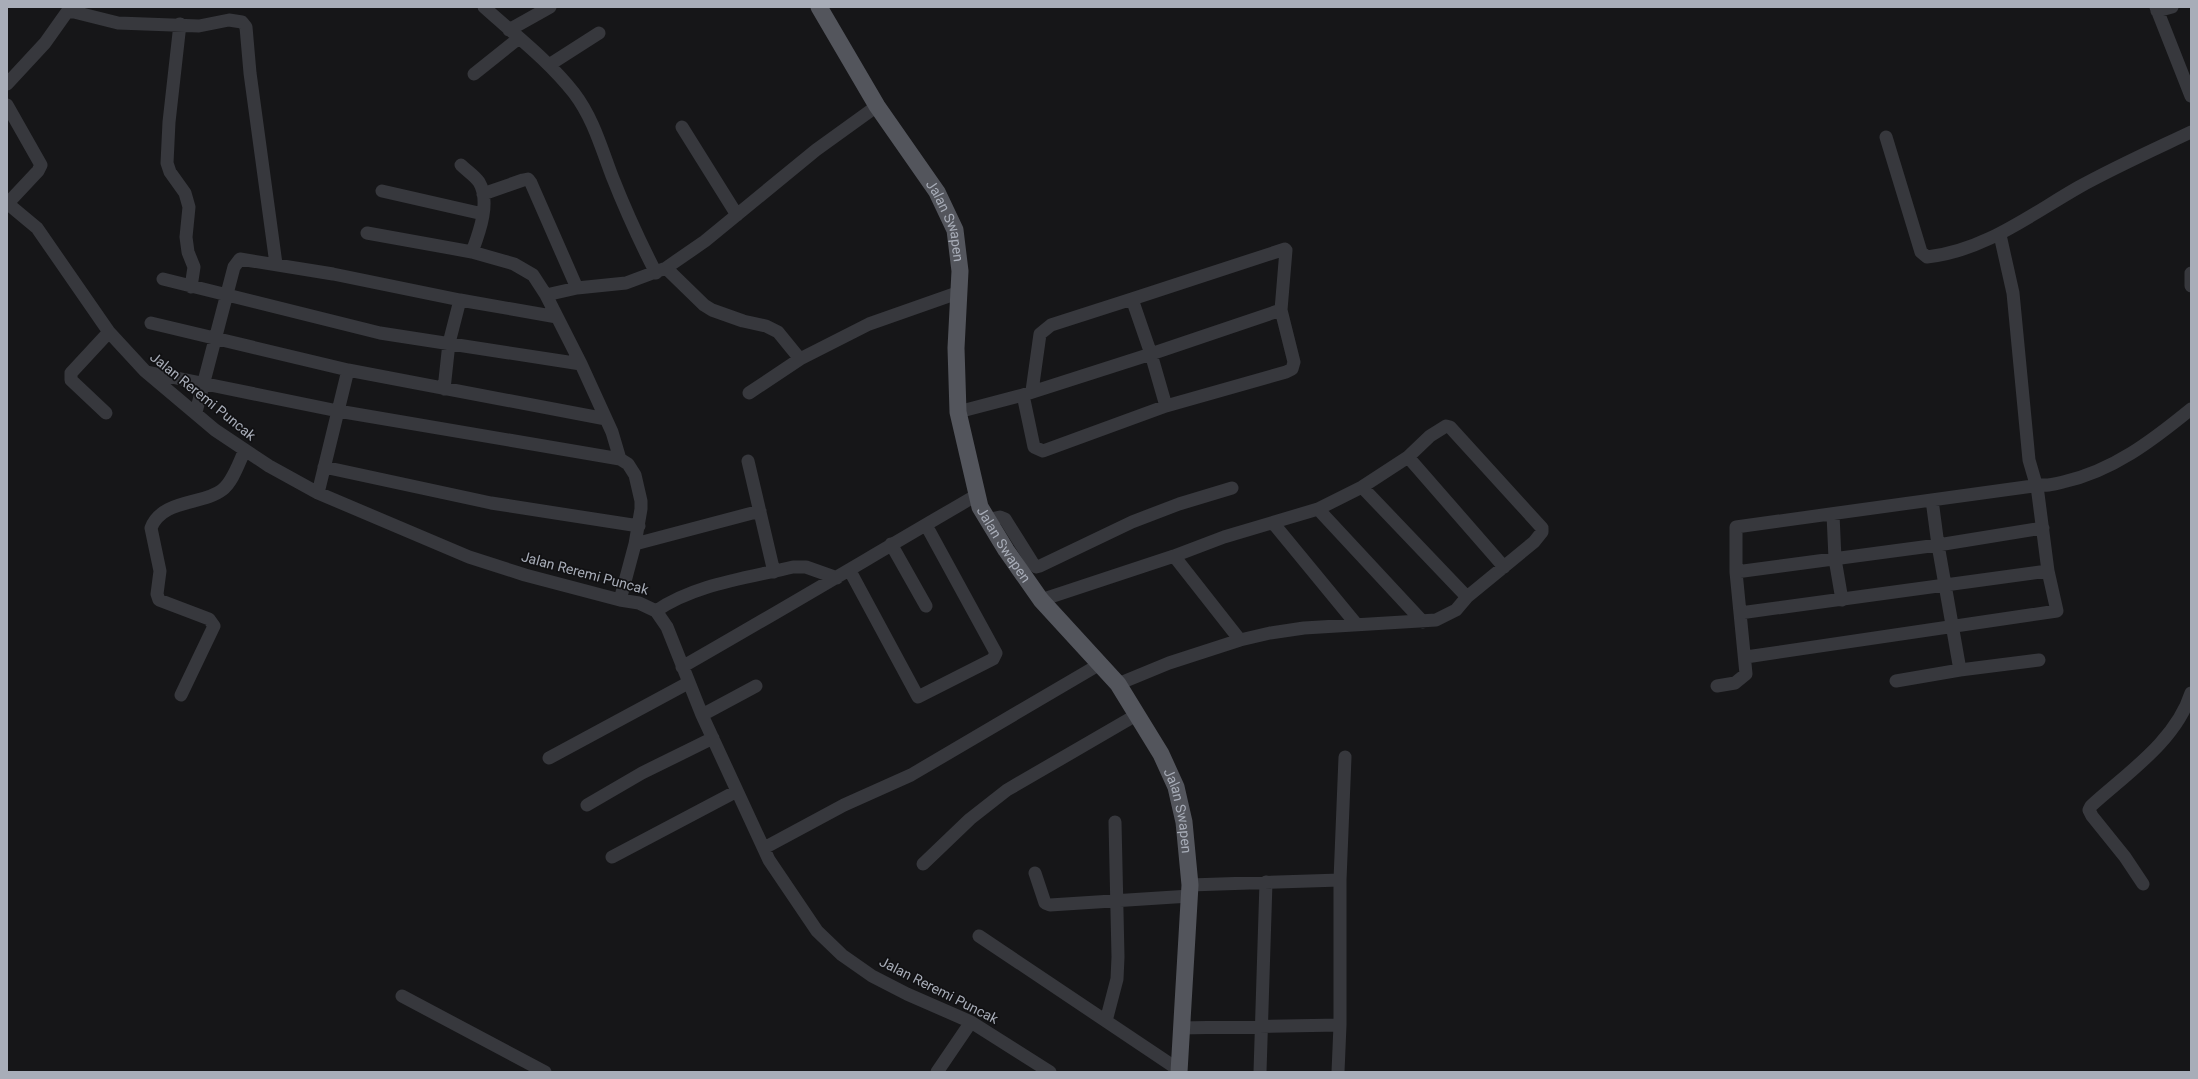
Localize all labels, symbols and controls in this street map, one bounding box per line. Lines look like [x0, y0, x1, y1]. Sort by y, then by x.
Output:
street label: Jalan Swapen [923, 177, 967, 263]
street label: Jalan Reremi Puncak [147, 349, 260, 444]
street label: Jalan Swapen [974, 504, 1034, 585]
street label: Jalan Reremi Puncak [520, 548, 651, 598]
street label: Jalan Swapen [1161, 766, 1195, 854]
street label: Jalan Reremi Puncak [877, 953, 1002, 1027]

